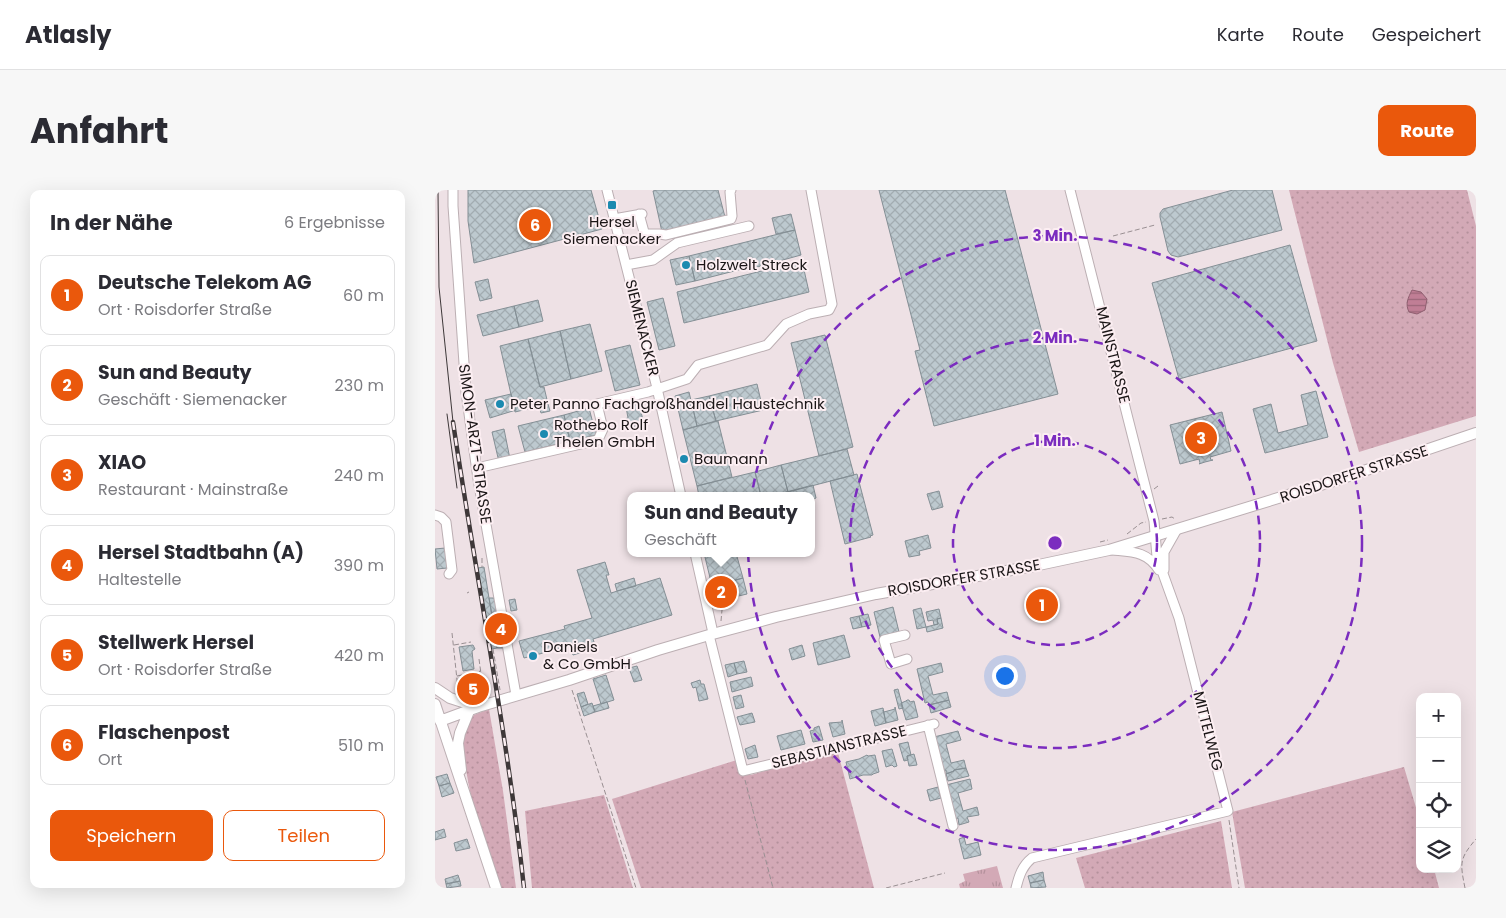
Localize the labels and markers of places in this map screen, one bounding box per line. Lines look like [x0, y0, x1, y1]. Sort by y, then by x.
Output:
marker: Hersel Siemenacker [606, 199, 618, 211]
pin: 6 [519, 206, 551, 244]
place label: Hersel Siemenacker [563, 211, 661, 249]
place label: Holzwelt Streck [696, 254, 808, 275]
marker: Holzwelt Streck [680, 259, 692, 271]
place label: Peter Panno Fachgroßhandel Haustechnik [510, 393, 825, 414]
marker: Peter Panno Fachgroßhandel Haustechnik [494, 398, 506, 410]
place label: Rothebo Rolf Thelen GmbH [554, 414, 655, 452]
pin: 3 [1185, 419, 1217, 457]
marker: Rothebo Rolf Thelen GmbH [538, 428, 550, 440]
place label: Baumann [694, 448, 768, 469]
marker: Baumann [678, 453, 690, 465]
centre of rings [1046, 534, 1064, 552]
pin: 2 [705, 573, 737, 611]
pin: 1 [1026, 586, 1058, 624]
pin: 4 [485, 610, 517, 648]
place label: Daniels & Co GmbH [543, 636, 631, 674]
marker: Daniels & Co GmbH [527, 650, 539, 662]
pin: 5 [457, 670, 489, 708]

